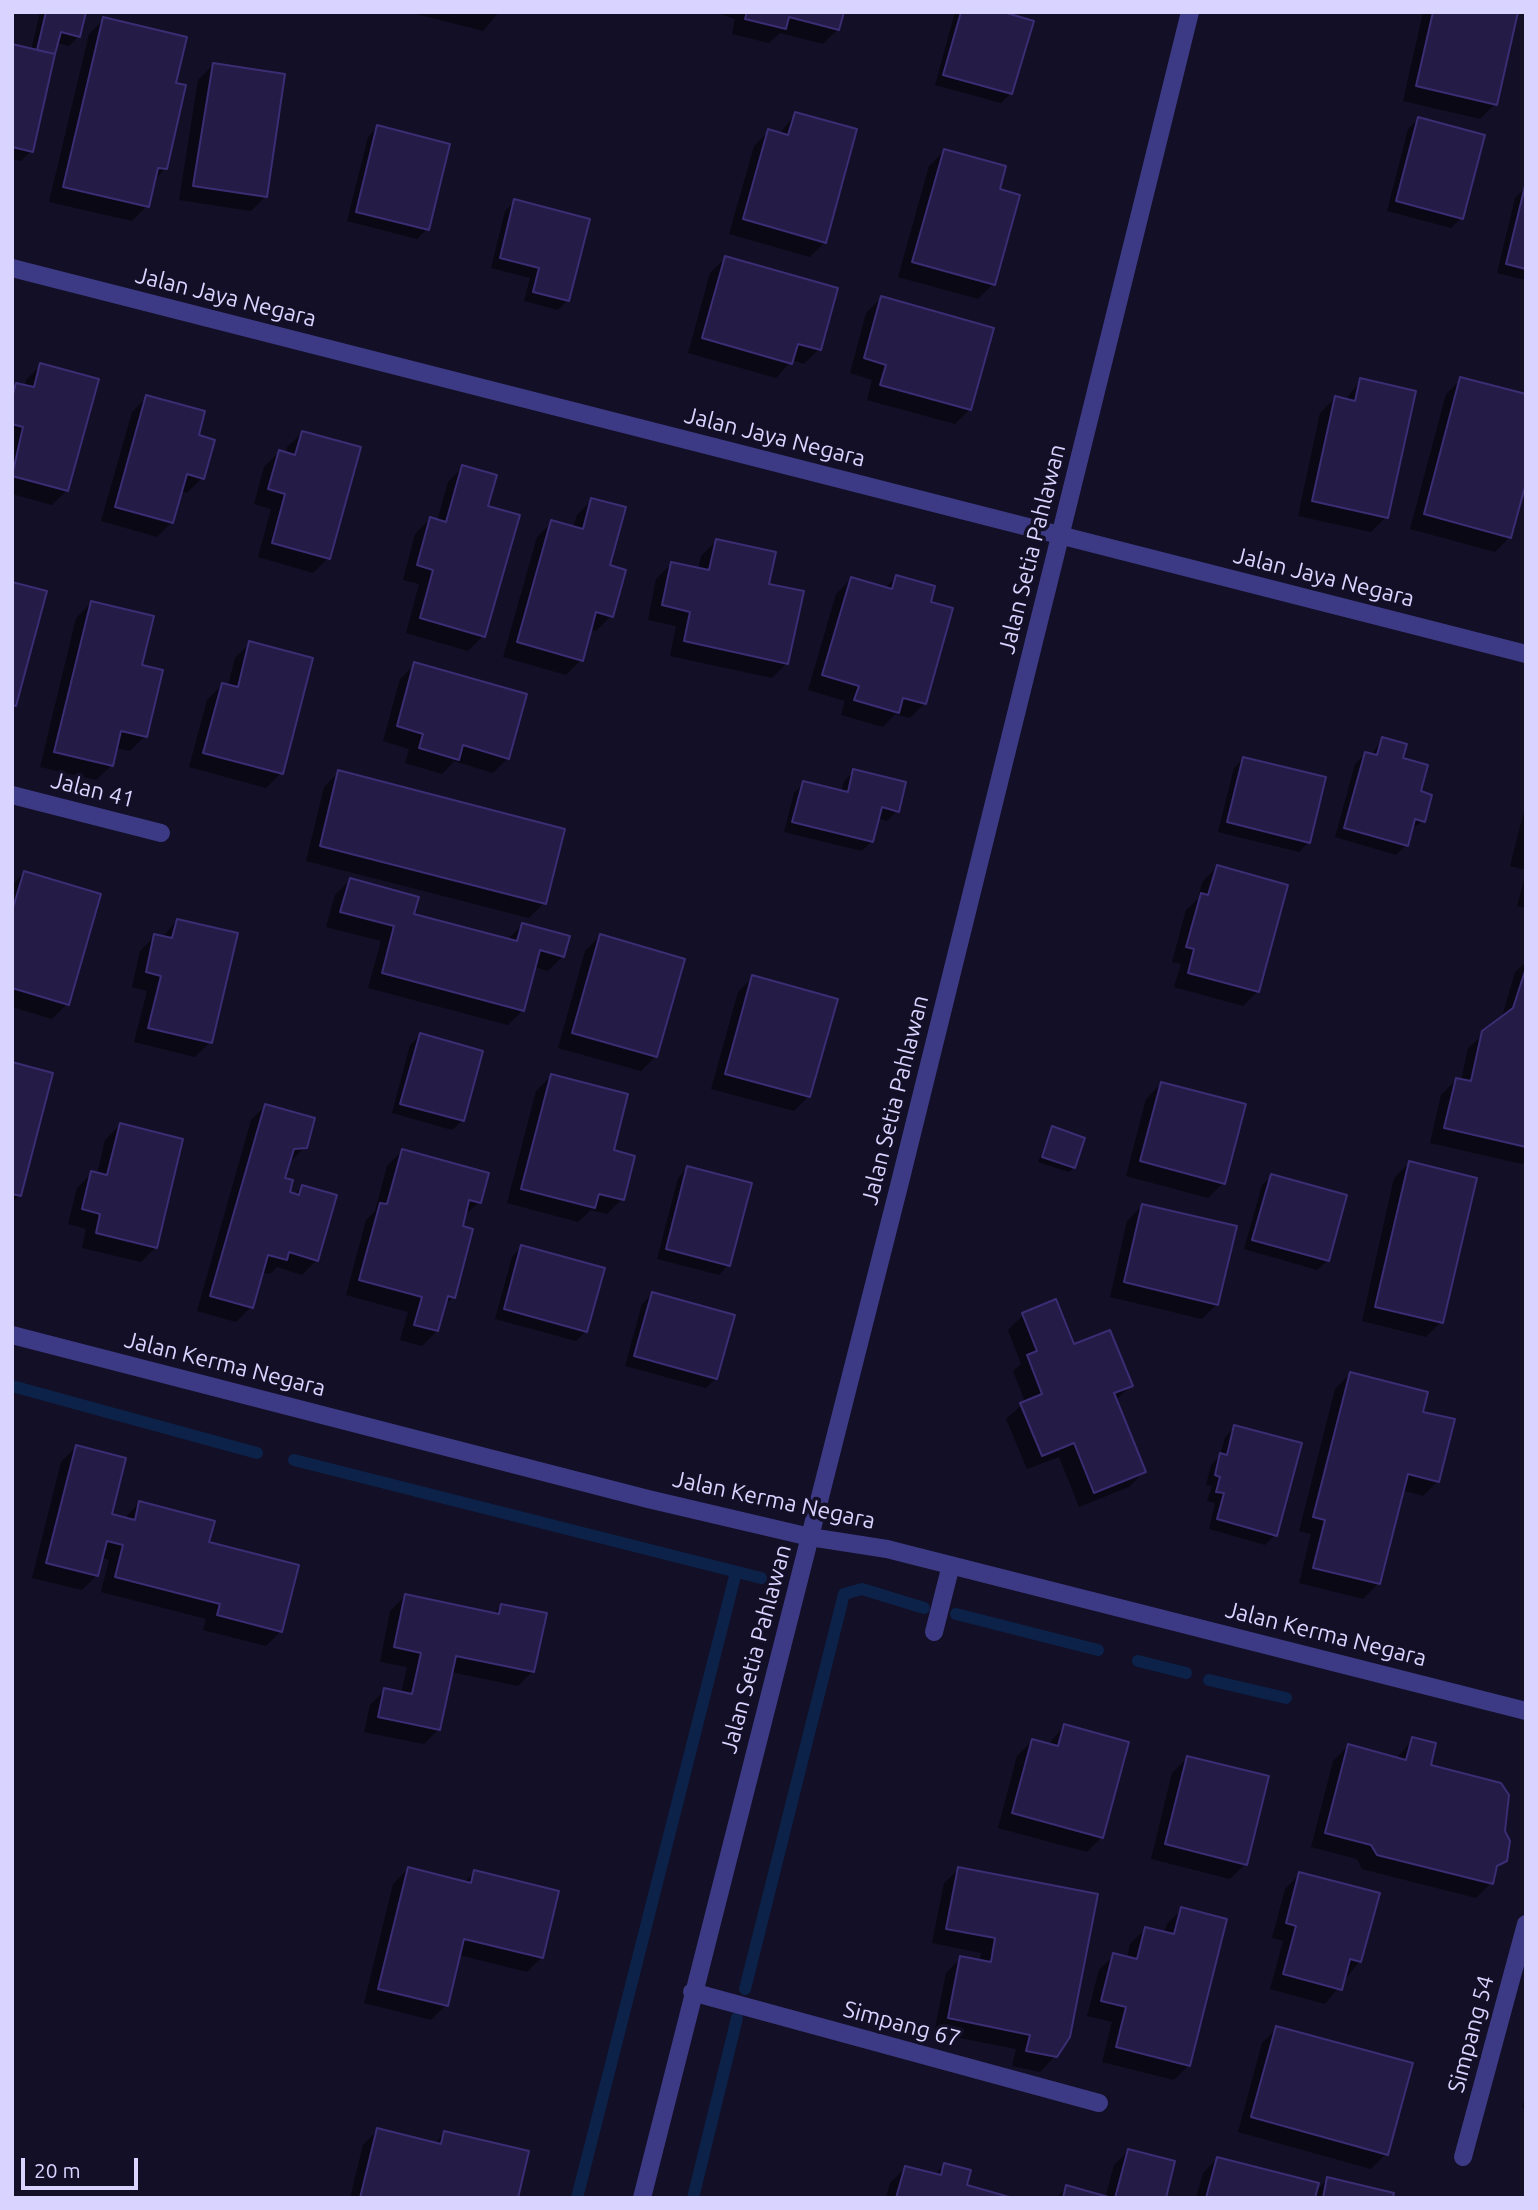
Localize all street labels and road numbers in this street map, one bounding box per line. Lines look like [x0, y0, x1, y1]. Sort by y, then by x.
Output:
street label: Jalan Jaya Negara [133, 261, 319, 333]
street label: Jalan Jaya Negara [682, 401, 868, 473]
street label: Jalan Setia Pahlawan [993, 441, 1071, 657]
street label: Jalan Jaya Negara [1231, 541, 1417, 613]
street label: Jalan 41 [48, 766, 138, 814]
street label: Jalan Setia Pahlawan [856, 992, 934, 1208]
street label: Jalan Kerma Negara [122, 1326, 328, 1402]
street label: Jalan Kerma Negara [670, 1465, 878, 1535]
street label: Jalan Setia Pahlawan [715, 1542, 797, 1756]
street label: Jalan Kerma Negara [1223, 1596, 1429, 1672]
street label: Simpang 54 [1442, 1972, 1500, 2096]
street label: Simpang 67 [840, 1995, 964, 2053]

